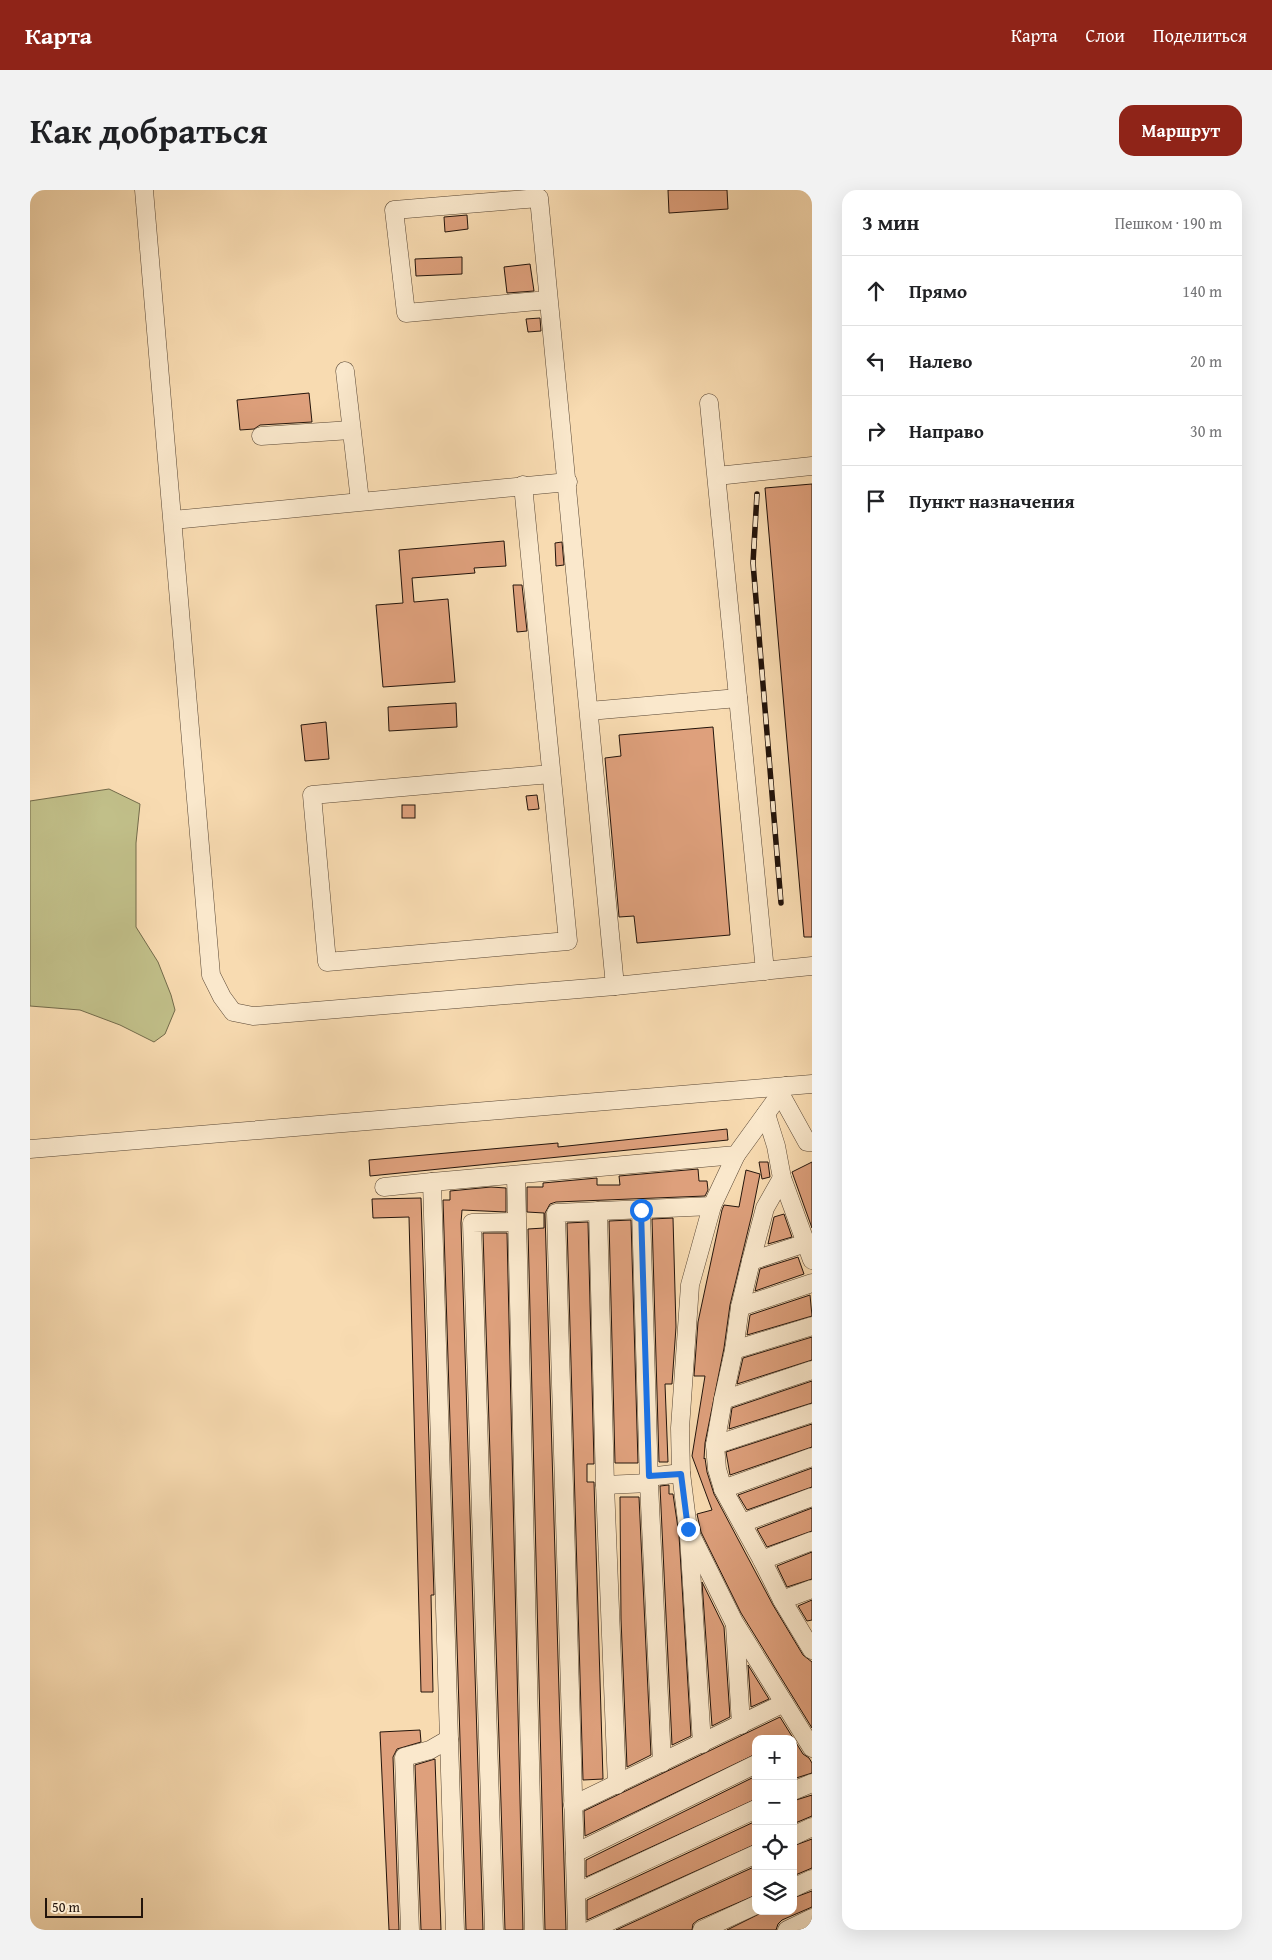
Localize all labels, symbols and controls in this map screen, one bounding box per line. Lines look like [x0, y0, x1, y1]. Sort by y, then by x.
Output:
text: Карта [25, 18, 92, 53]
text: Карта [1011, 22, 1058, 49]
text: Слои [1086, 22, 1125, 49]
text: Поделиться [1153, 22, 1247, 49]
text: Как добраться [30, 105, 268, 156]
button: Маршрут [1119, 105, 1242, 156]
text: 3 мин [862, 207, 919, 238]
text: Пешком · 190 m [1115, 211, 1222, 235]
icon: ahead [862, 277, 890, 305]
text: Прямо [909, 277, 967, 305]
text: 140 m [1182, 279, 1222, 303]
icon: left [862, 347, 890, 375]
text: Налево [909, 347, 972, 375]
text: 20 m [1190, 349, 1222, 373]
icon: right [862, 417, 890, 445]
text: Направо [909, 417, 984, 445]
text: 30 m [1190, 419, 1222, 443]
icon: arrive [862, 487, 890, 515]
text: Пункт назначения [909, 487, 1075, 515]
route start [630, 1199, 653, 1222]
route end [677, 1518, 700, 1541]
map controls [752, 1735, 797, 1915]
button: + [752, 1735, 797, 1780]
button: − [752, 1780, 797, 1825]
button: locate [752, 1825, 797, 1870]
button: layers [752, 1870, 797, 1915]
scale bar [45, 1895, 142, 1918]
text: 50 m [52, 1897, 80, 1917]

